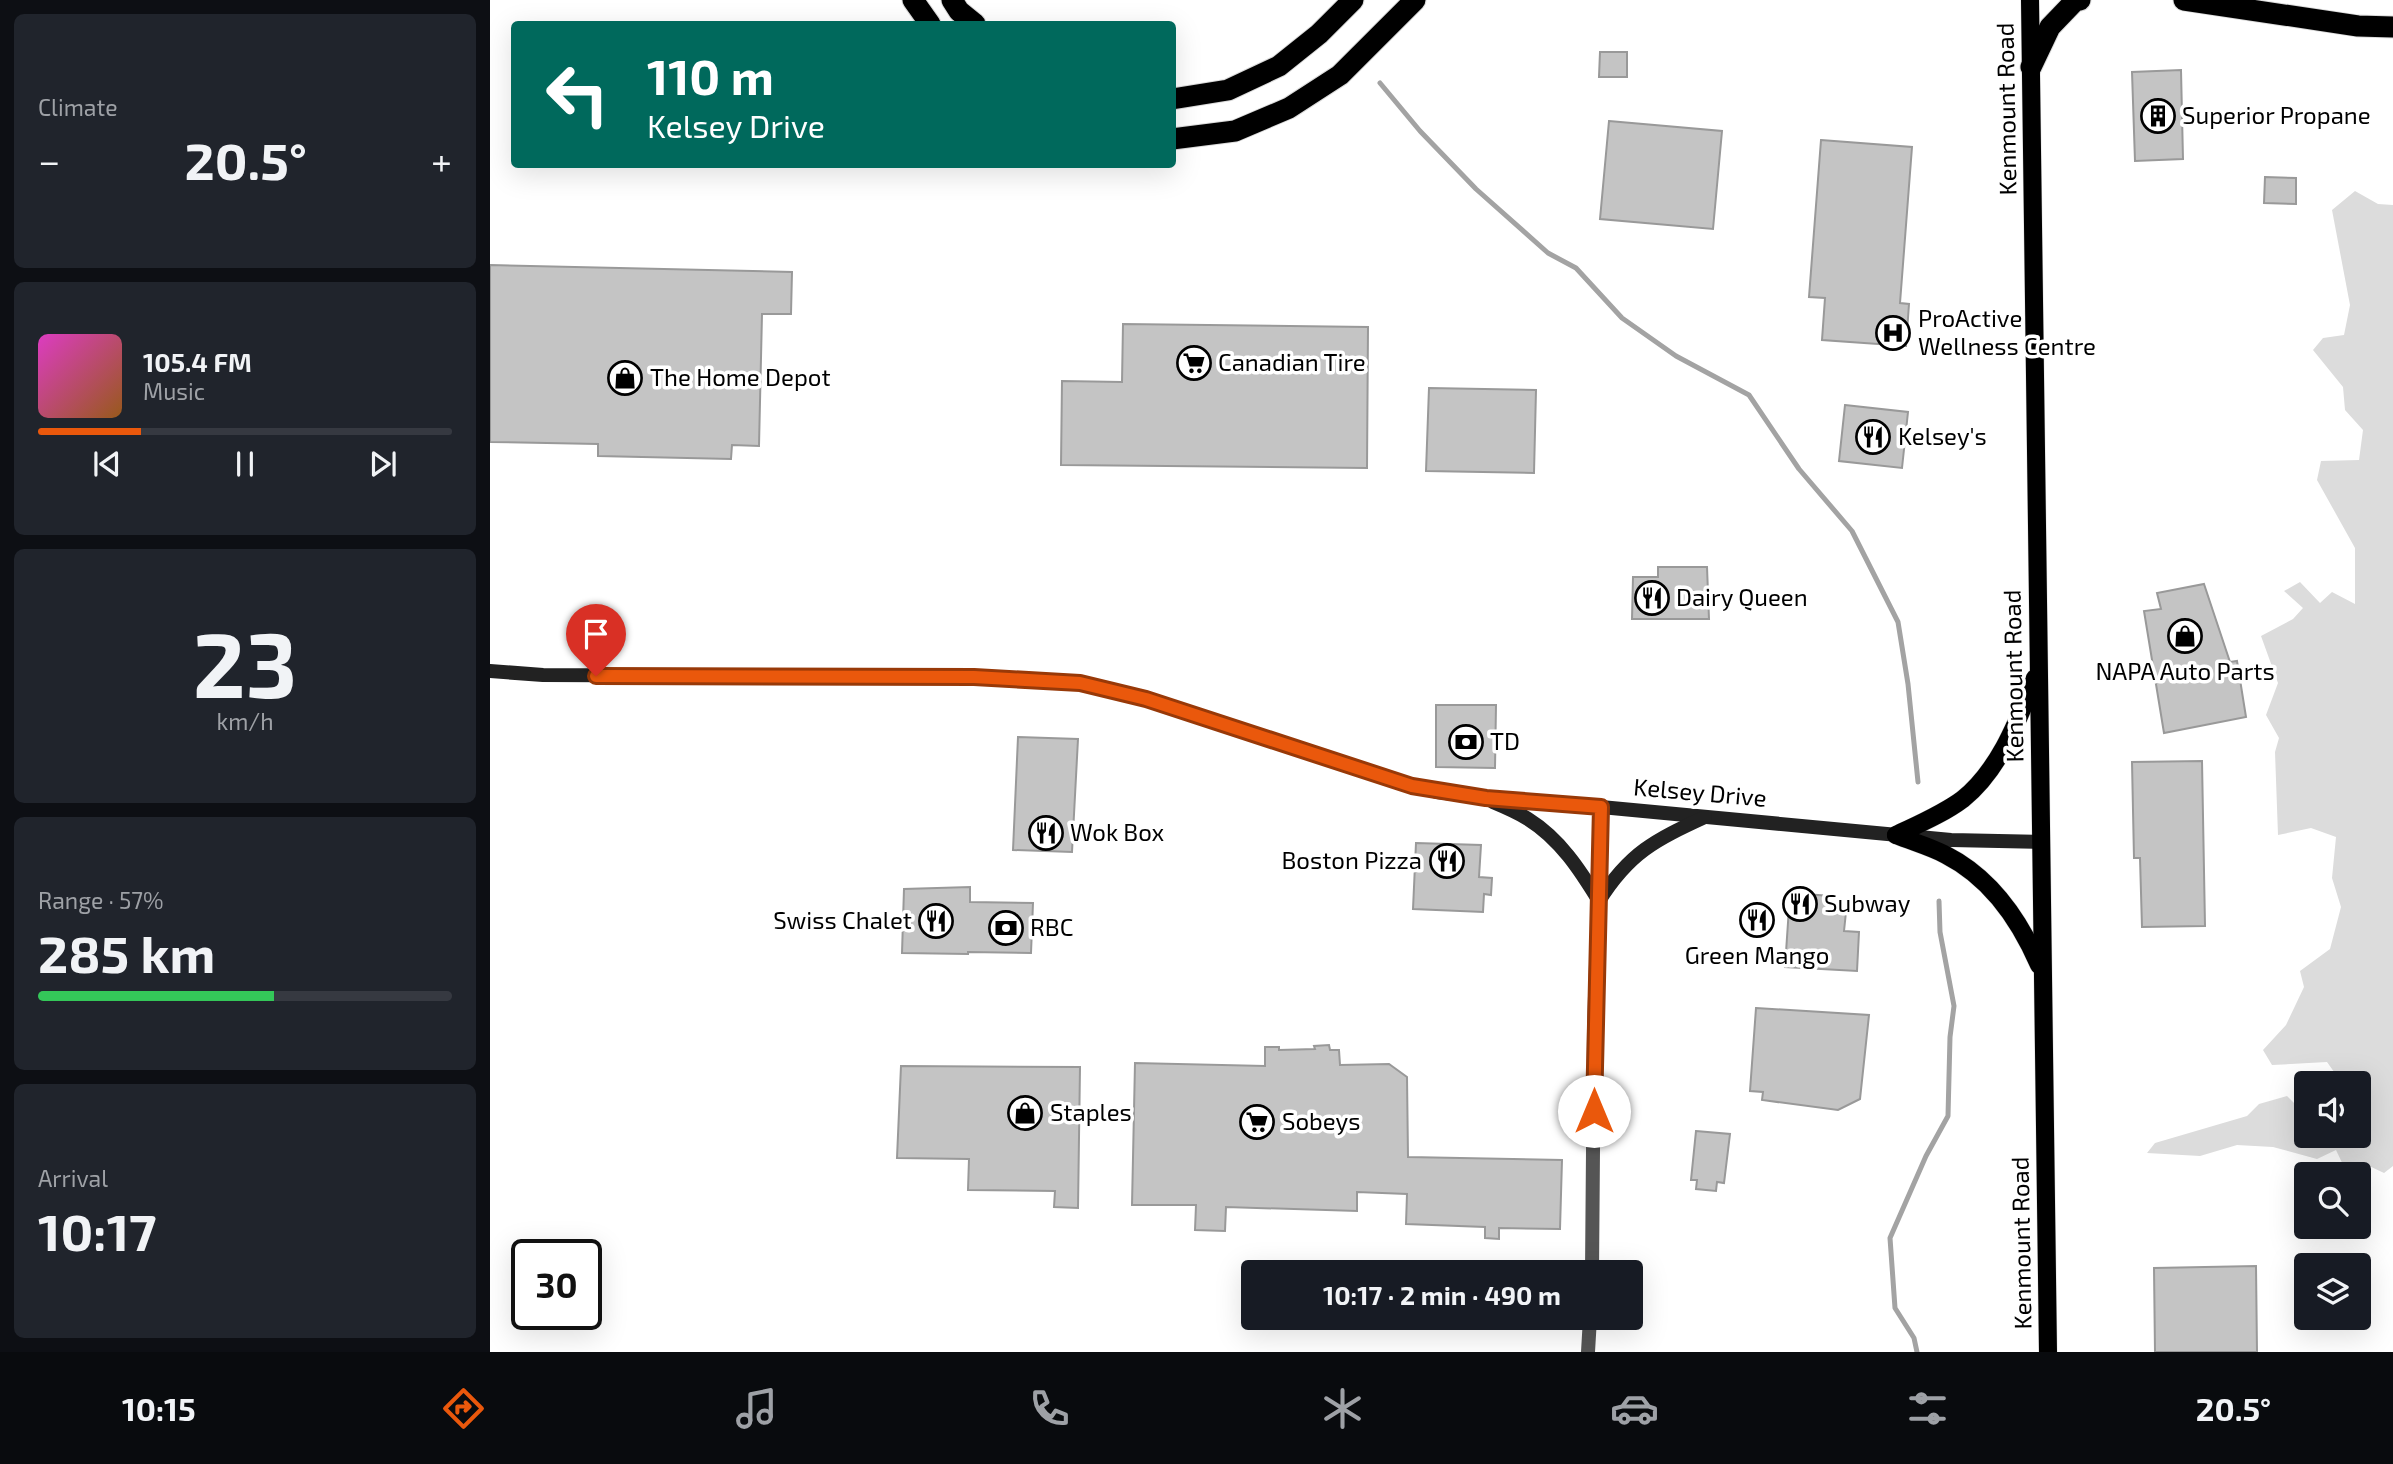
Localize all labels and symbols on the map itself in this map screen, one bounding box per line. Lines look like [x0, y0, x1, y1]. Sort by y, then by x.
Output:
street label: Kenmount Road [1989, 22, 2022, 196]
building icon: Superior Propane [2139, 97, 2177, 135]
place label: Superior Propane [2182, 100, 2371, 129]
place label: ProActive Wellness Centre [1918, 303, 2096, 360]
hospital icon: ProActive Wellness Centre [1874, 314, 1912, 352]
supermarket icon: Canadian Tire [1175, 344, 1213, 382]
place label: Canadian Tire [1218, 347, 1366, 376]
shop icon: The Home Depot [606, 359, 644, 397]
place label: The Home Depot [650, 362, 831, 391]
restaurant icon: Kelsey's [1854, 418, 1892, 456]
place label: Kelsey's [1898, 421, 1987, 450]
restaurant icon: Dairy Queen [1633, 579, 1671, 617]
place label: Dairy Queen [1676, 582, 1808, 611]
street label: Kenmount Road [1996, 589, 2029, 763]
pin [566, 604, 626, 676]
shop icon: NAPA Auto Parts [2166, 617, 2204, 655]
place label: NAPA Auto Parts [2095, 656, 2275, 685]
bank icon: TD [1447, 723, 1485, 761]
place label: TD [1490, 726, 1520, 755]
street label: Kelsey Drive [1632, 771, 1768, 812]
restaurant icon: Wok Box [1027, 814, 1065, 852]
place label: Wok Box [1070, 817, 1165, 846]
restaurant icon: Boston Pizza [1428, 842, 1466, 880]
place label: Boston Pizza [1281, 845, 1422, 874]
restaurant icon: Subway [1781, 885, 1819, 923]
place label: Subway [1824, 888, 1911, 917]
restaurant icon: Green Mango [1738, 901, 1776, 939]
restaurant icon: Swiss Chalet [917, 902, 955, 940]
place label: Swiss Chalet [773, 905, 912, 934]
bank icon: RBC [987, 909, 1025, 947]
place label: RBC [1030, 912, 1073, 941]
place label: Green Mango [1685, 940, 1829, 969]
position arrow [1557, 1074, 1631, 1148]
shop icon: Staples [1006, 1094, 1044, 1132]
place label: Staples [1050, 1097, 1132, 1126]
supermarket icon: Sobeys [1238, 1103, 1276, 1141]
place label: Sobeys [1282, 1106, 1360, 1135]
street label: Kenmount Road [2004, 1156, 2037, 1330]
speed limit sign: 30 [511, 1239, 602, 1330]

